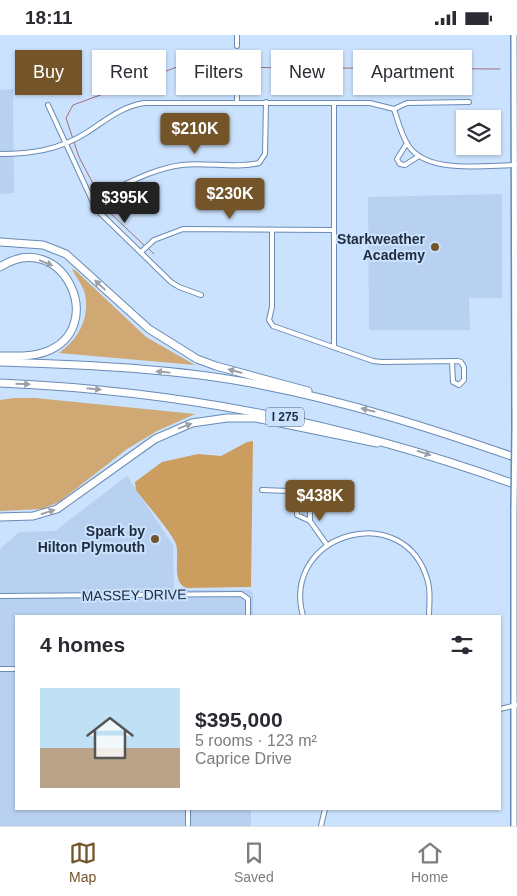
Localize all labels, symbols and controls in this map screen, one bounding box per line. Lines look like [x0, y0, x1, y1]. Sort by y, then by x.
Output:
text: 18:11 [25, 7, 73, 28]
chip: Buy [15, 50, 82, 95]
chip: Rent [92, 50, 166, 95]
chip: Filters [176, 50, 261, 95]
chip: New [271, 50, 343, 95]
chip: Apartment [353, 50, 472, 95]
map controls [456, 110, 501, 155]
button: layers [456, 110, 501, 155]
pin: $210K [160, 113, 230, 155]
text: $210K [171, 120, 219, 137]
pin: $230K [195, 177, 265, 220]
pin: $395K [90, 181, 160, 224]
text: $230K [206, 185, 254, 202]
text: $395K [101, 189, 149, 206]
place label: Starkweather Academy [337, 231, 426, 263]
marker: Starkweather Academy [429, 241, 441, 253]
one-way arrow [39, 259, 53, 267]
one-way arrow [95, 279, 107, 291]
one-way arrow [227, 367, 242, 375]
one-way arrow [155, 368, 171, 376]
one-way arrow [15, 380, 31, 388]
one-way arrow [86, 385, 102, 393]
one-way arrow [360, 406, 375, 414]
road number: I 275 [266, 407, 304, 427]
one-way arrow [177, 422, 192, 429]
one-way arrow [417, 450, 432, 458]
pin: $438K [285, 479, 355, 522]
text: $438K [296, 487, 344, 504]
one-way arrow [41, 508, 56, 516]
place label: Spark by Hilton Plymouth [38, 523, 145, 555]
marker: Spark by Hilton Plymouth [149, 533, 161, 545]
street label: MASSEY DRIVE [81, 586, 187, 604]
icon: filters [448, 631, 476, 659]
text: 4 homes [40, 633, 125, 656]
icon: home [80, 708, 140, 768]
text: $395,000 [195, 708, 283, 731]
text: 5 rooms · 123 m² [195, 732, 317, 749]
text: Caprice Drive [195, 750, 292, 767]
tab: Map [69, 839, 97, 885]
tab: Saved [234, 839, 274, 885]
tab: Home [411, 839, 448, 885]

